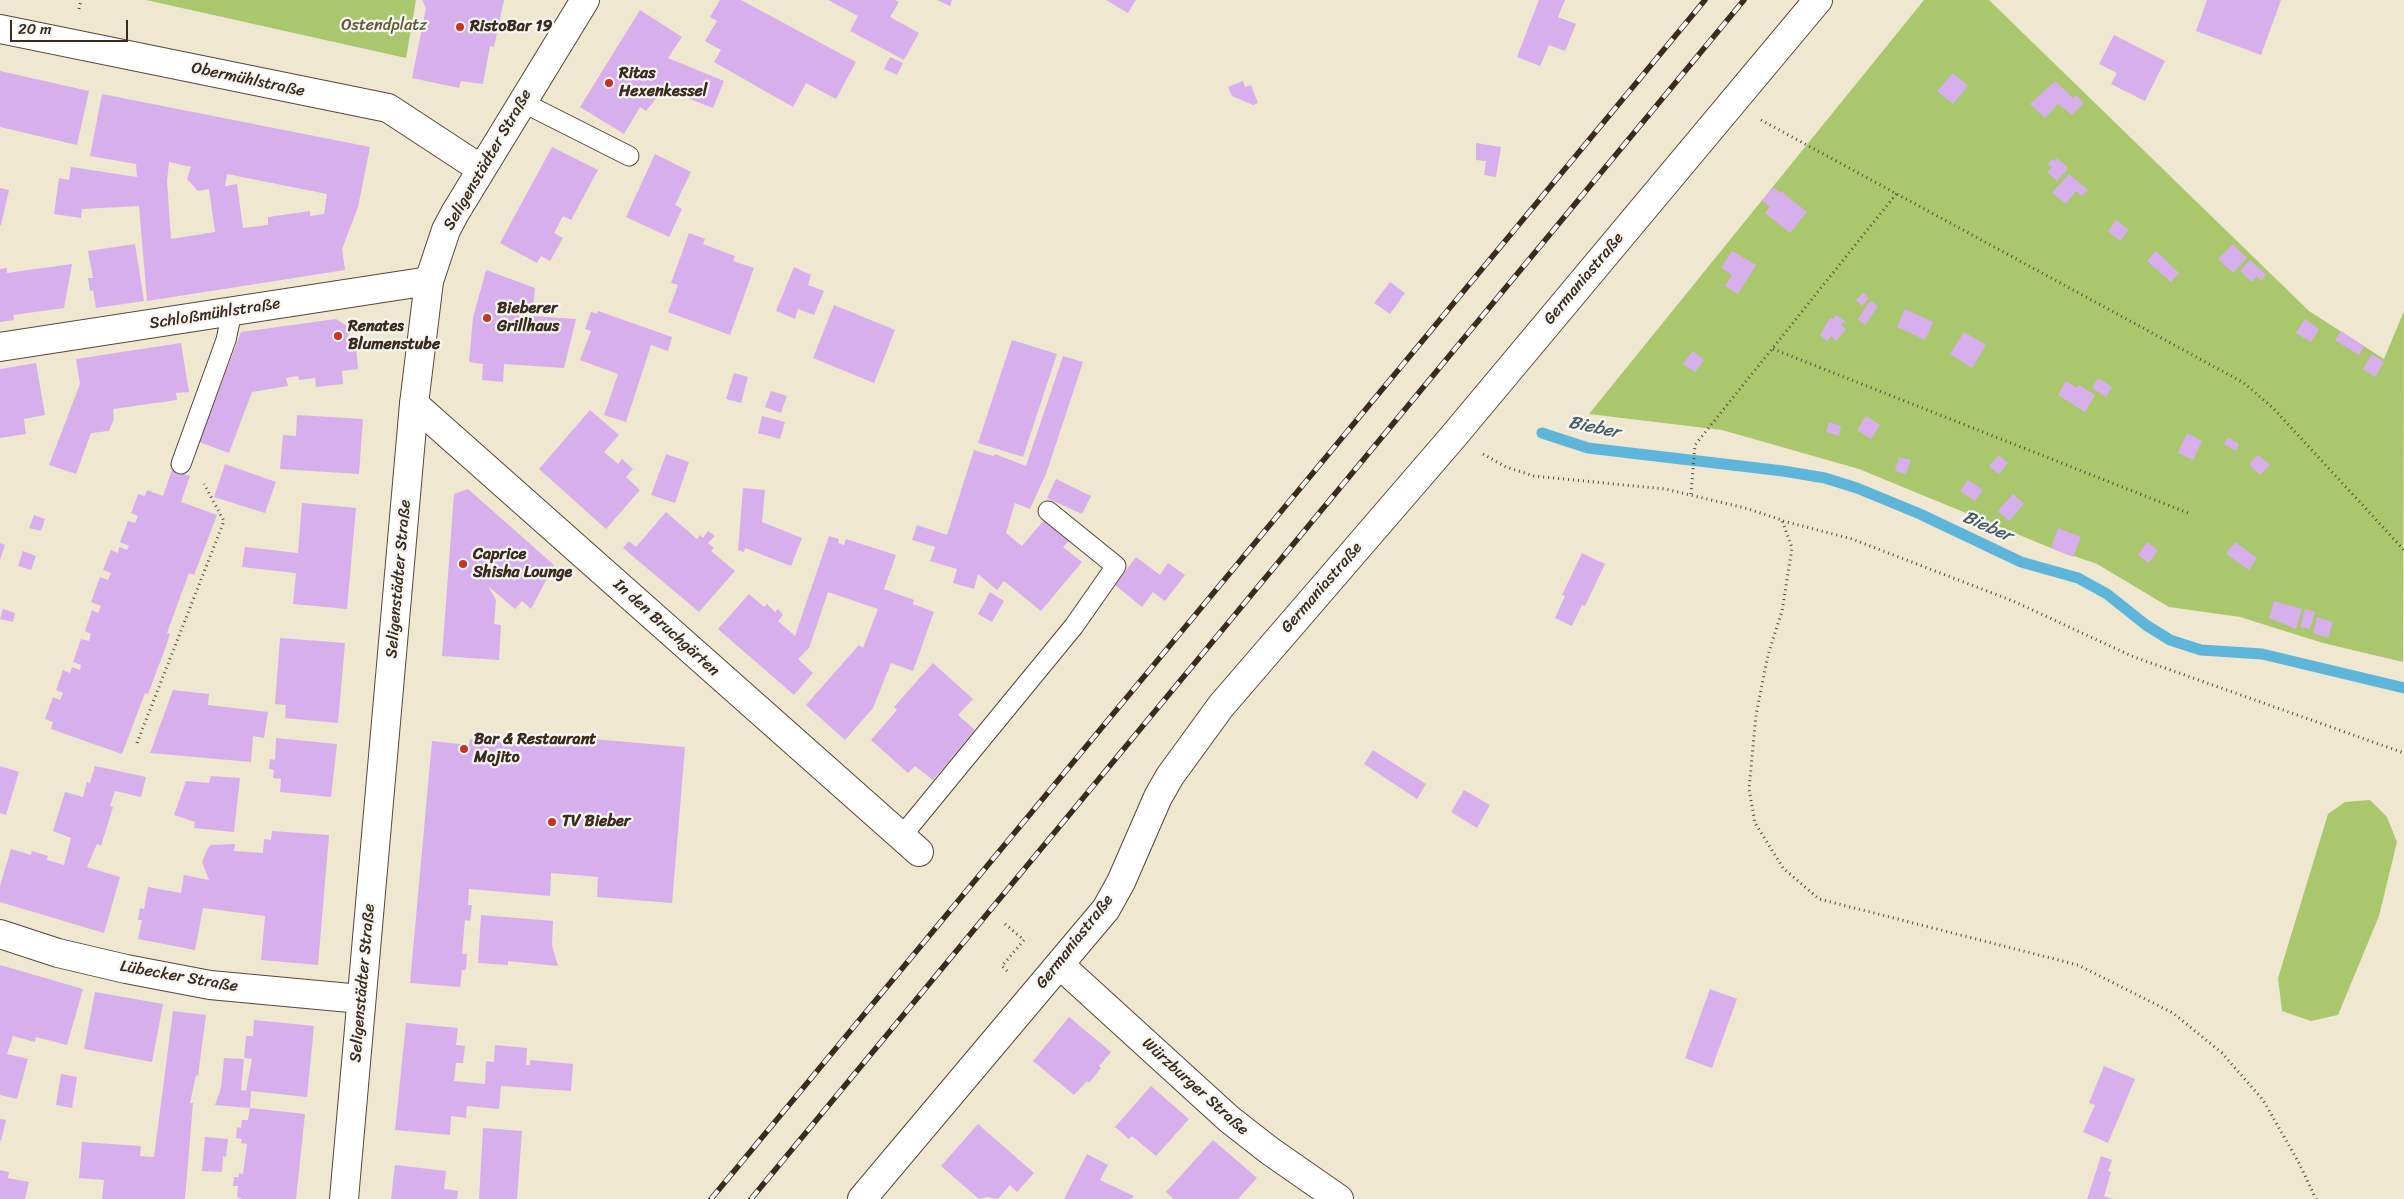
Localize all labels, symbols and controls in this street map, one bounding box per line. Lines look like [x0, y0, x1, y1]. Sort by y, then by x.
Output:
scale bar [12, 10, 130, 42]
text: 20 m [18, 16, 52, 42]
park label: Ostendplatz [341, 16, 427, 36]
place label: RistoBar 19 [470, 17, 552, 37]
marker: RistoBar 19 [454, 21, 466, 33]
street label: Obermühlstraße [190, 59, 306, 101]
place label: Ritas Hexenkessel [619, 64, 707, 102]
marker: Ritas Hexenkessel [603, 77, 615, 89]
street label: Seligenstädter Straße [440, 86, 536, 234]
street label: Germaniastraße [1540, 229, 1628, 329]
street label: Schloßmühlstraße [148, 294, 282, 334]
place label: Bieberer Grillhaus [497, 299, 559, 337]
marker: Bieberer Grillhaus [481, 312, 493, 324]
place label: Renates Blumenstube [348, 317, 440, 355]
marker: Renates Blumenstube [332, 330, 344, 342]
water label: Bieber [1567, 412, 1621, 444]
street label: Seligenstädter Straße [382, 499, 416, 659]
water label: Bieber [1959, 507, 2015, 547]
street label: Germaniastraße [1277, 539, 1367, 637]
place label: Caprice Shisha Lounge [473, 545, 572, 583]
marker: Caprice Shisha Lounge [457, 558, 469, 570]
street label: In den Bruchgärten [609, 575, 723, 681]
place label: Bar & Restaurant Mojito [474, 730, 596, 768]
marker: Bar & Restaurant Mojito [458, 743, 470, 755]
place label: TV Bieber [562, 812, 630, 832]
marker: TV Bieber [546, 816, 558, 828]
street label: Germaniastraße [1032, 891, 1118, 993]
street label: Seligenstädter Straße [346, 903, 380, 1063]
street label: Lübecker Straße [119, 957, 239, 997]
street label: Würzburger Straße [1138, 1034, 1252, 1140]

